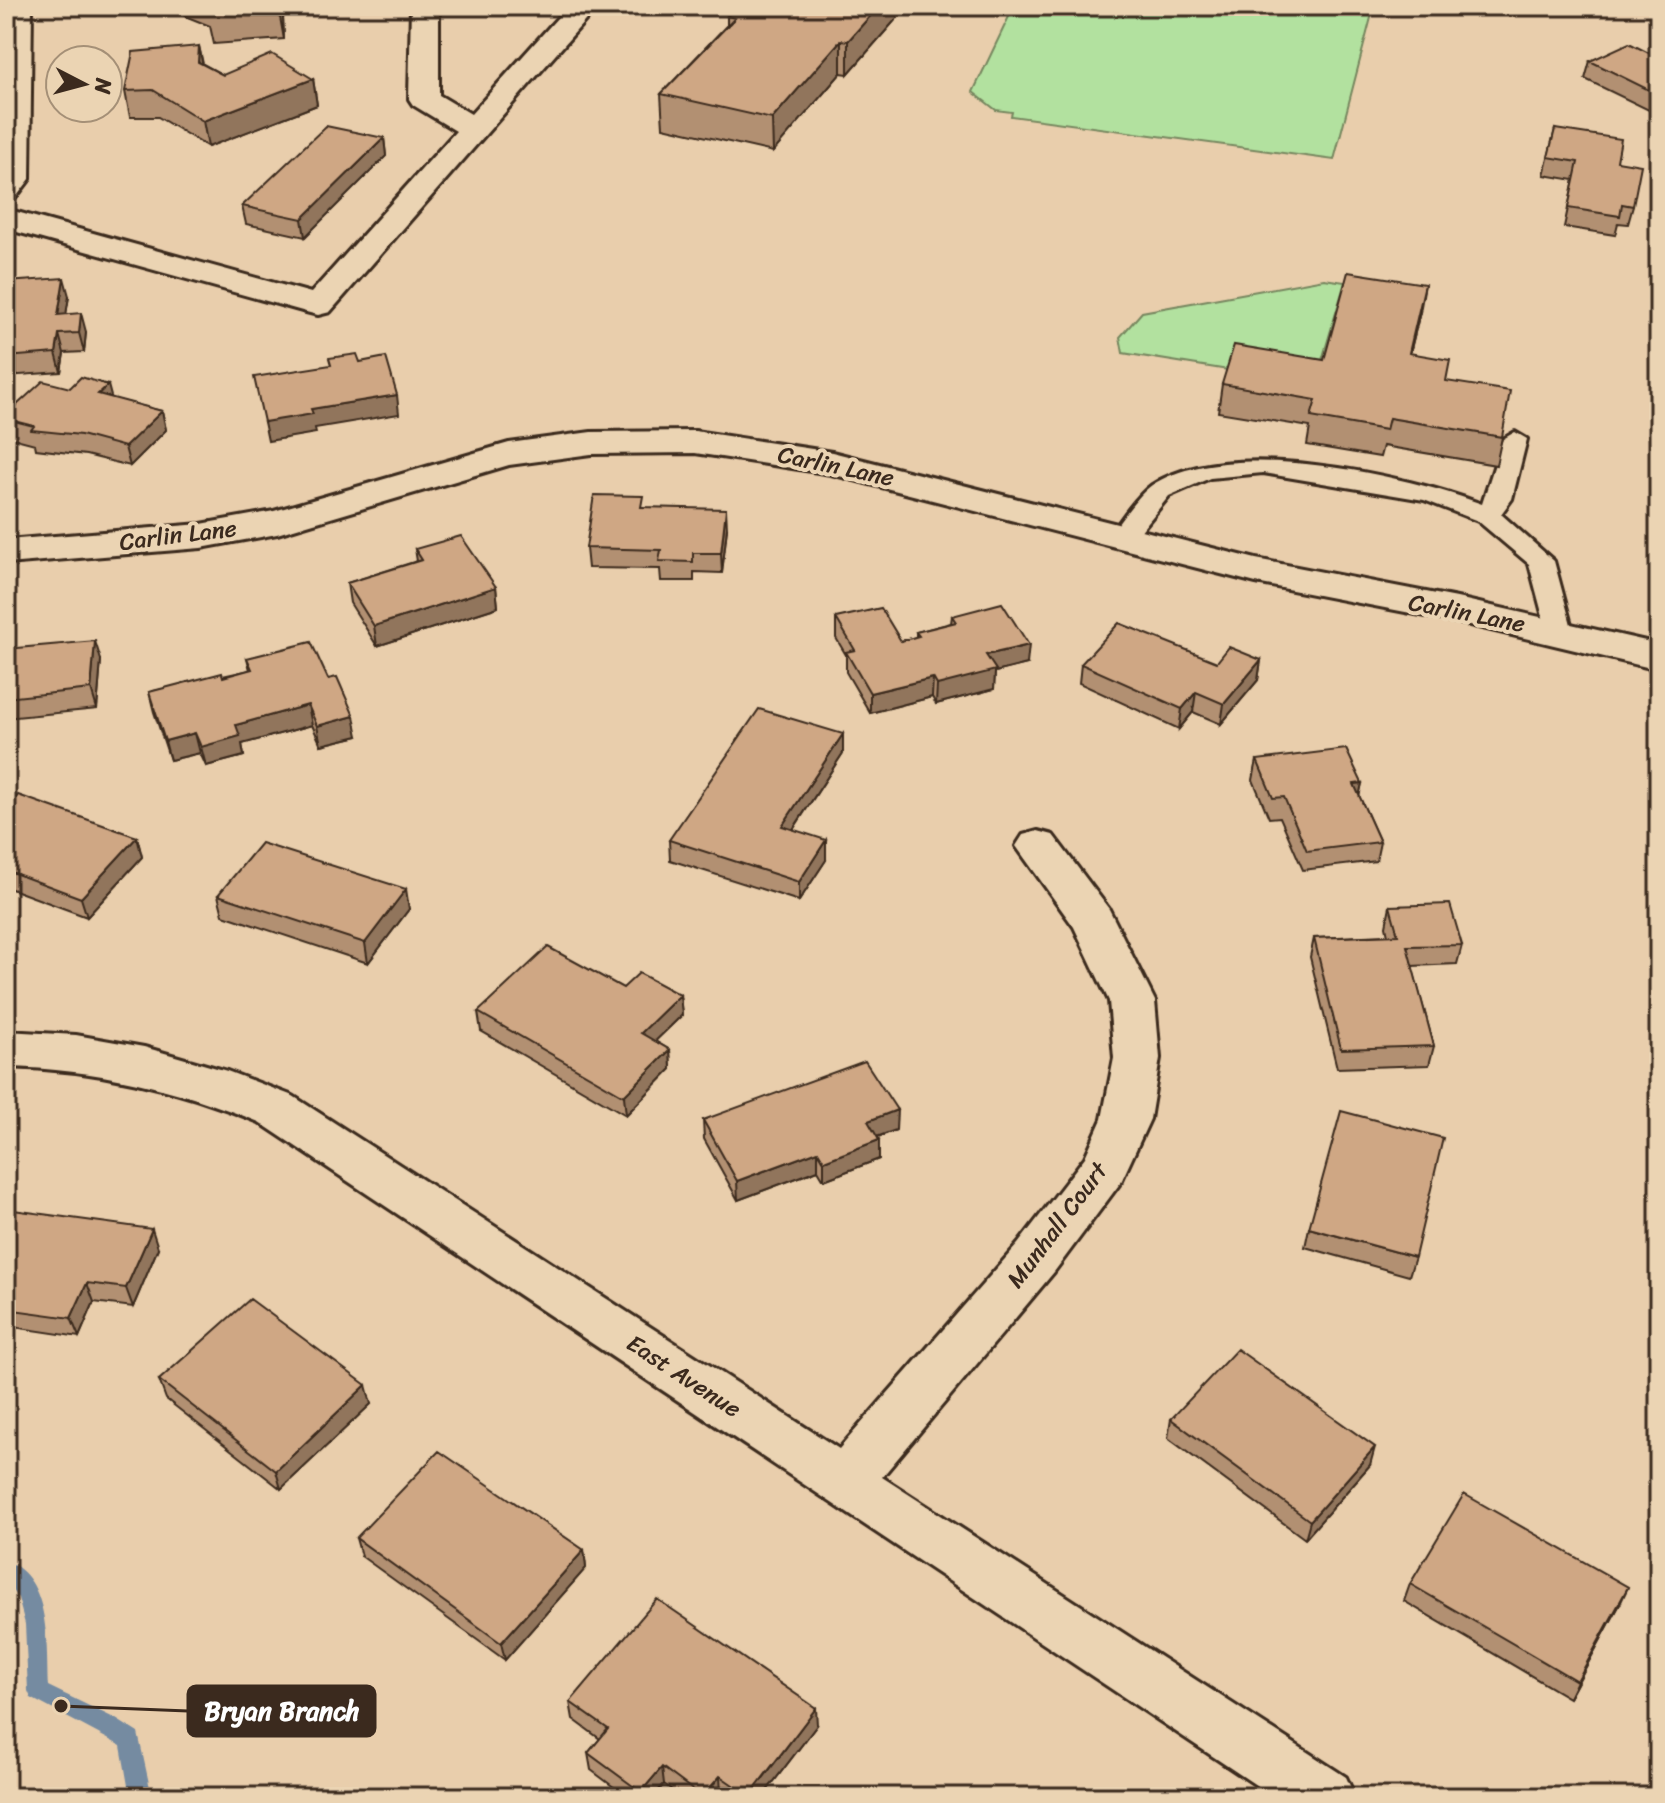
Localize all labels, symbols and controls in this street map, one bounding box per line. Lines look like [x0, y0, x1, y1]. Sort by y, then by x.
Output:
north arrow [44, 44, 124, 124]
text: N [83, 75, 124, 96]
street label: Carlin Lane [774, 433, 898, 499]
street label: Carlin Lane [117, 507, 239, 563]
street label: Carlin Lane [1405, 581, 1529, 645]
street label: Munhall Court [995, 1152, 1119, 1297]
street label: East Avenue [618, 1323, 750, 1429]
callout: Bryan Branch [188, 1686, 375, 1736]
text: Bryan Branch [204, 1688, 360, 1734]

